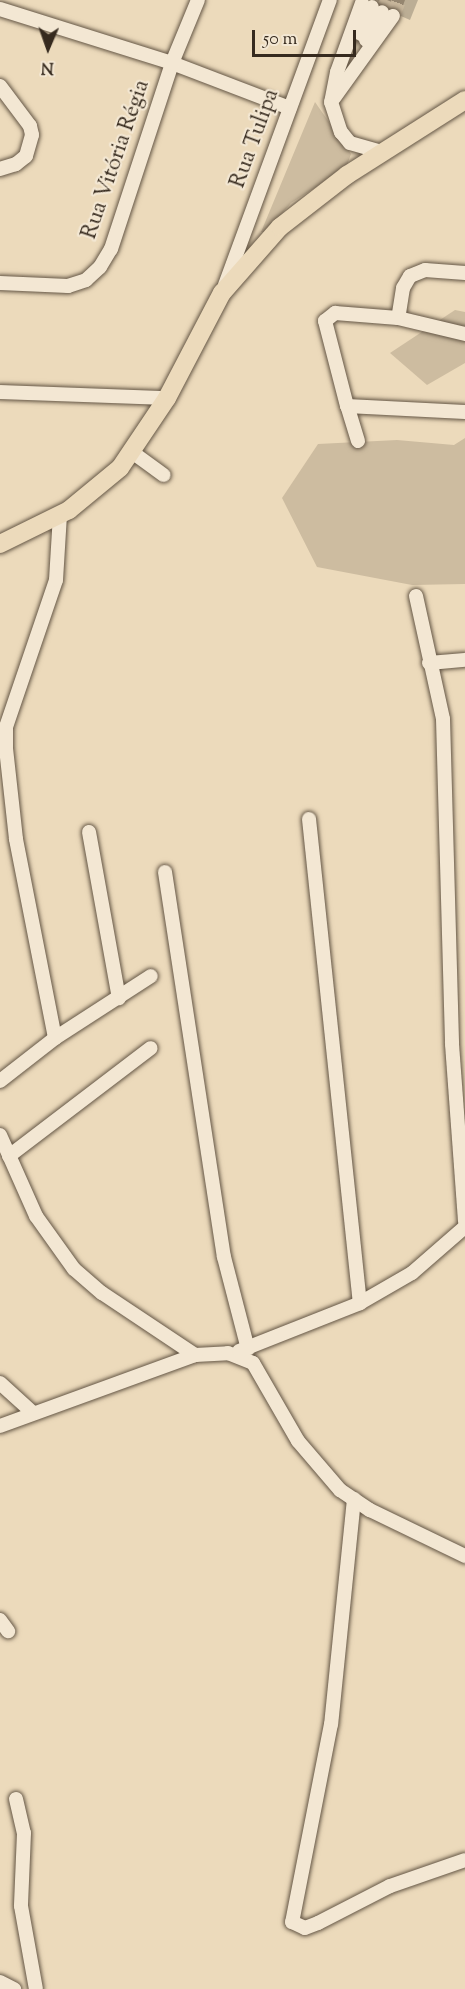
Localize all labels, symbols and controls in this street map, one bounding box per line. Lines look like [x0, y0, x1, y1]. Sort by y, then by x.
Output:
north arrow [18, 18, 78, 78]
scale bar [255, 18, 358, 56]
text: 50 m [263, 27, 297, 53]
text: N [41, 55, 54, 78]
street label: Rua Vitória Régia [77, 77, 157, 243]
street label: Rua Tulipa [226, 86, 286, 192]

